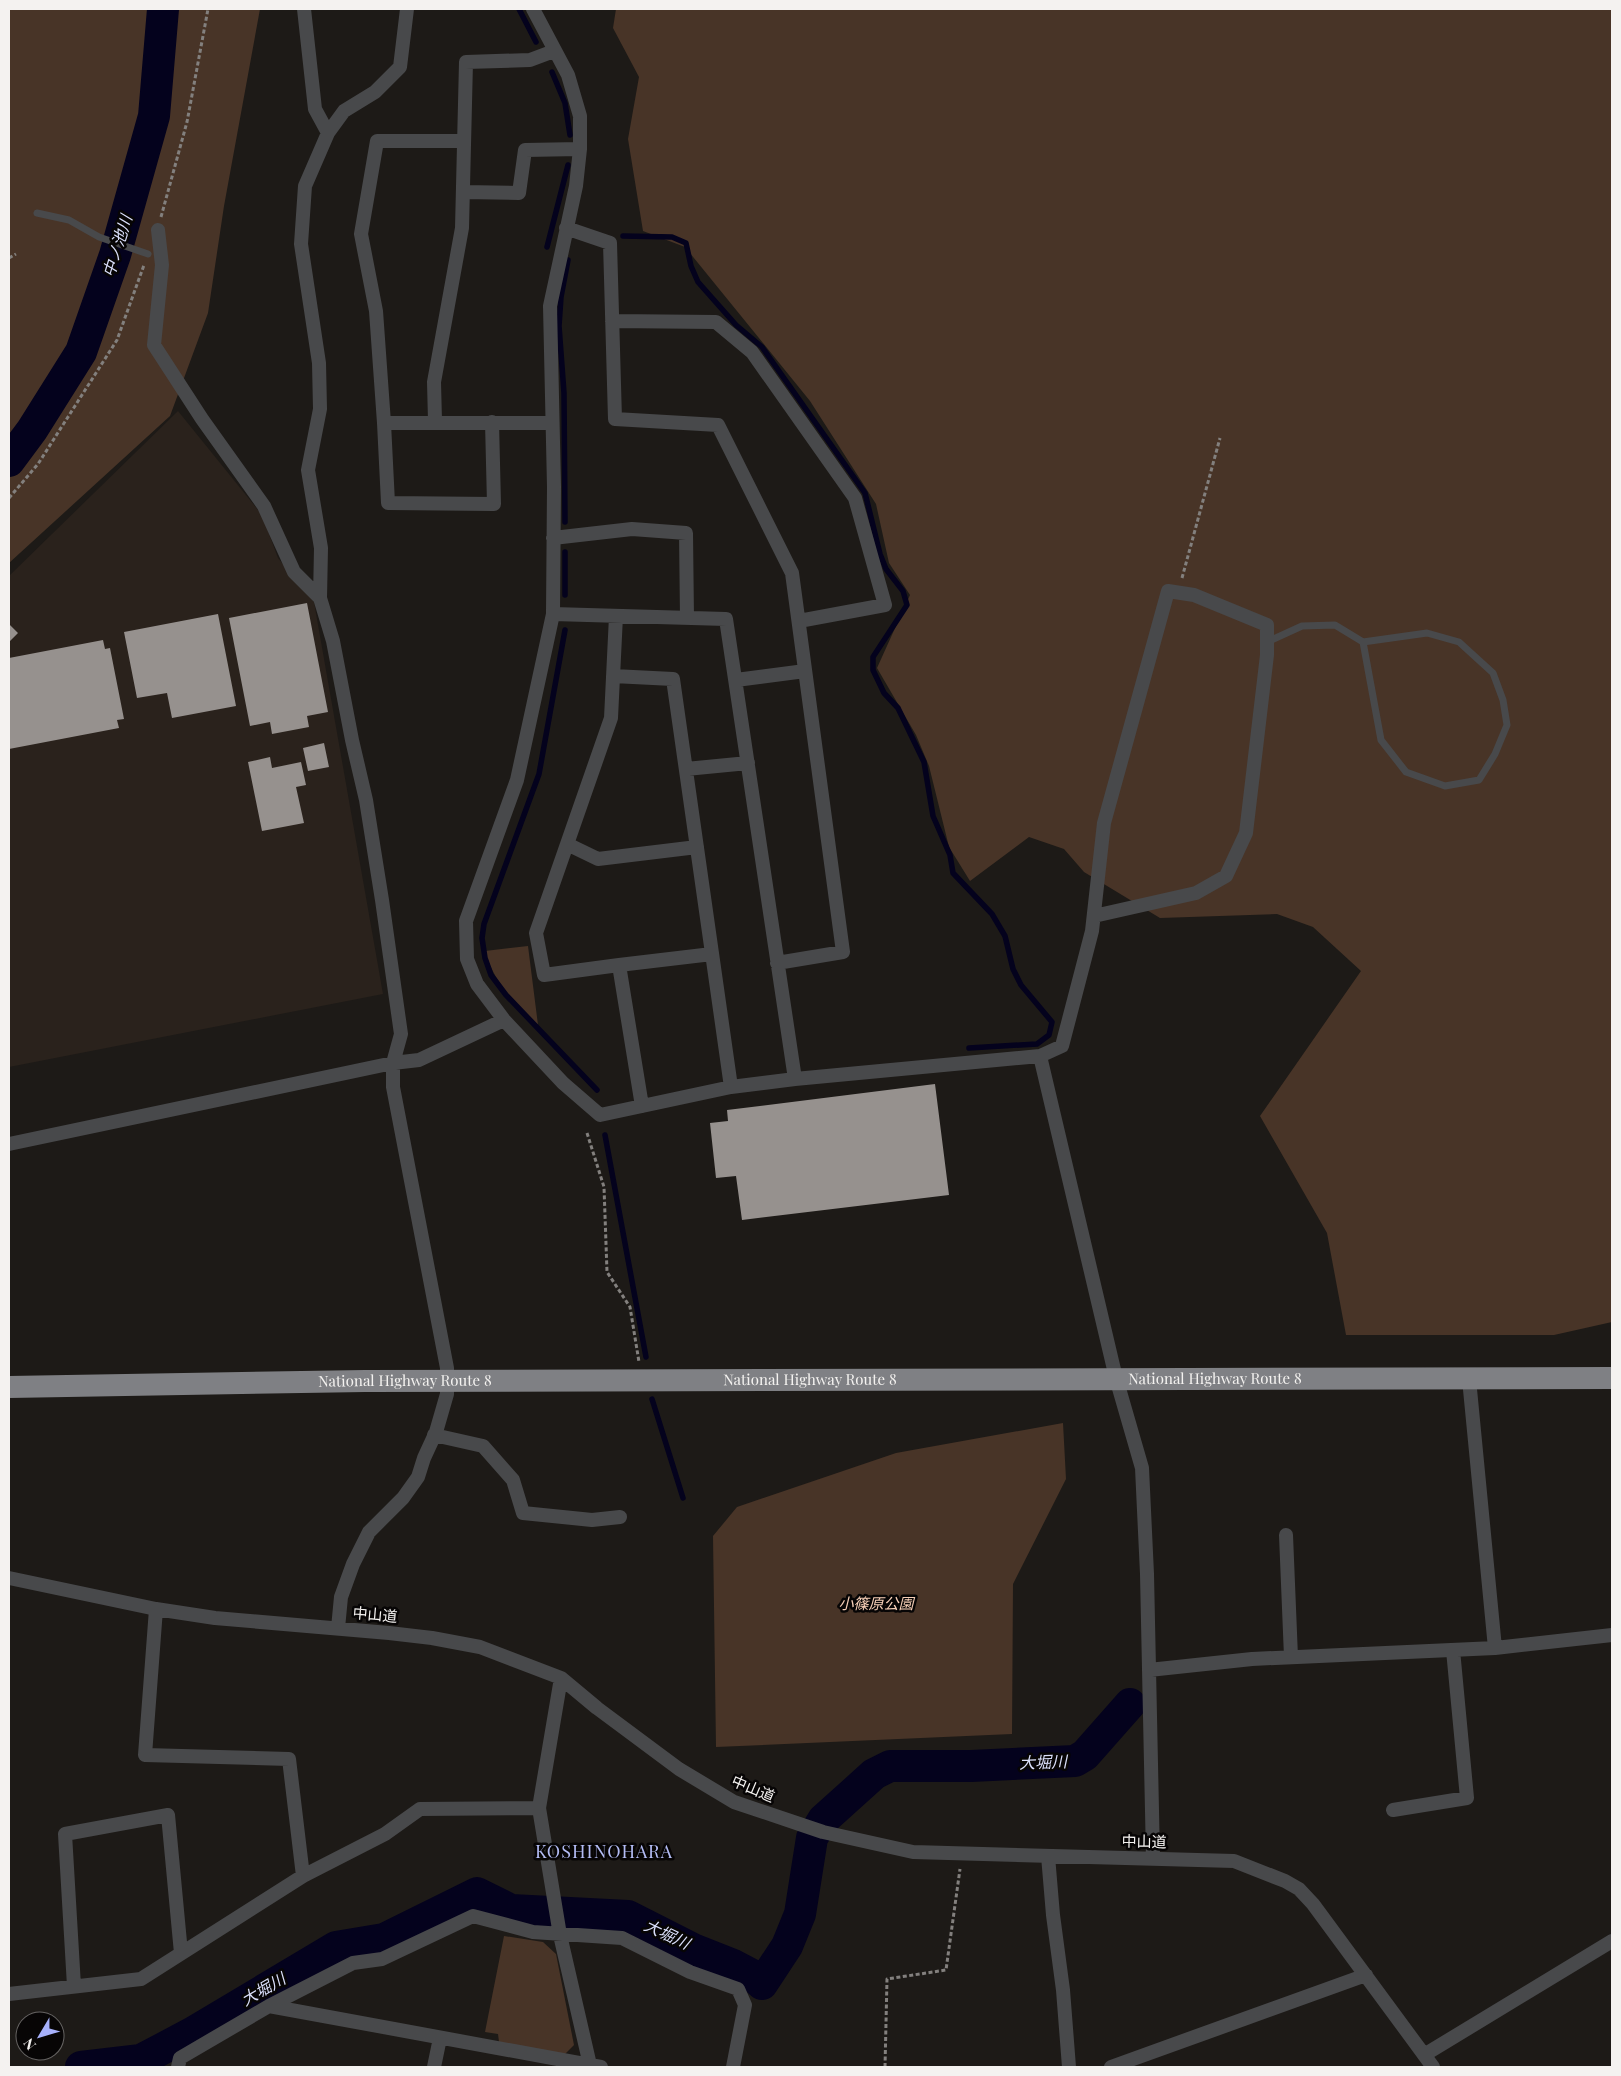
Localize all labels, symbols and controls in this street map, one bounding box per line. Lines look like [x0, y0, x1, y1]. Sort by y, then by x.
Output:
water label: 中ノ池川 [97, 210, 137, 280]
street label: National Highway Route 8 [1128, 1368, 1302, 1388]
street label: National Highway Route 8 [723, 1369, 897, 1389]
street label: National Highway Route 8 [318, 1370, 492, 1391]
park label: 小篠原公園 [838, 1593, 915, 1613]
street label: 中山道 [352, 1602, 398, 1626]
water label: 大堀川 [1019, 1750, 1069, 1773]
street label: 中山道 [729, 1770, 778, 1806]
street label: 中山道 [1121, 1831, 1167, 1851]
district label: KOSHINOHARA [535, 1839, 673, 1863]
water label: 大堀川 [641, 1914, 695, 1954]
water label: 大堀川 [237, 1966, 291, 2010]
north arrow [15, 2011, 65, 2061]
text: N [19, 2034, 40, 2054]

